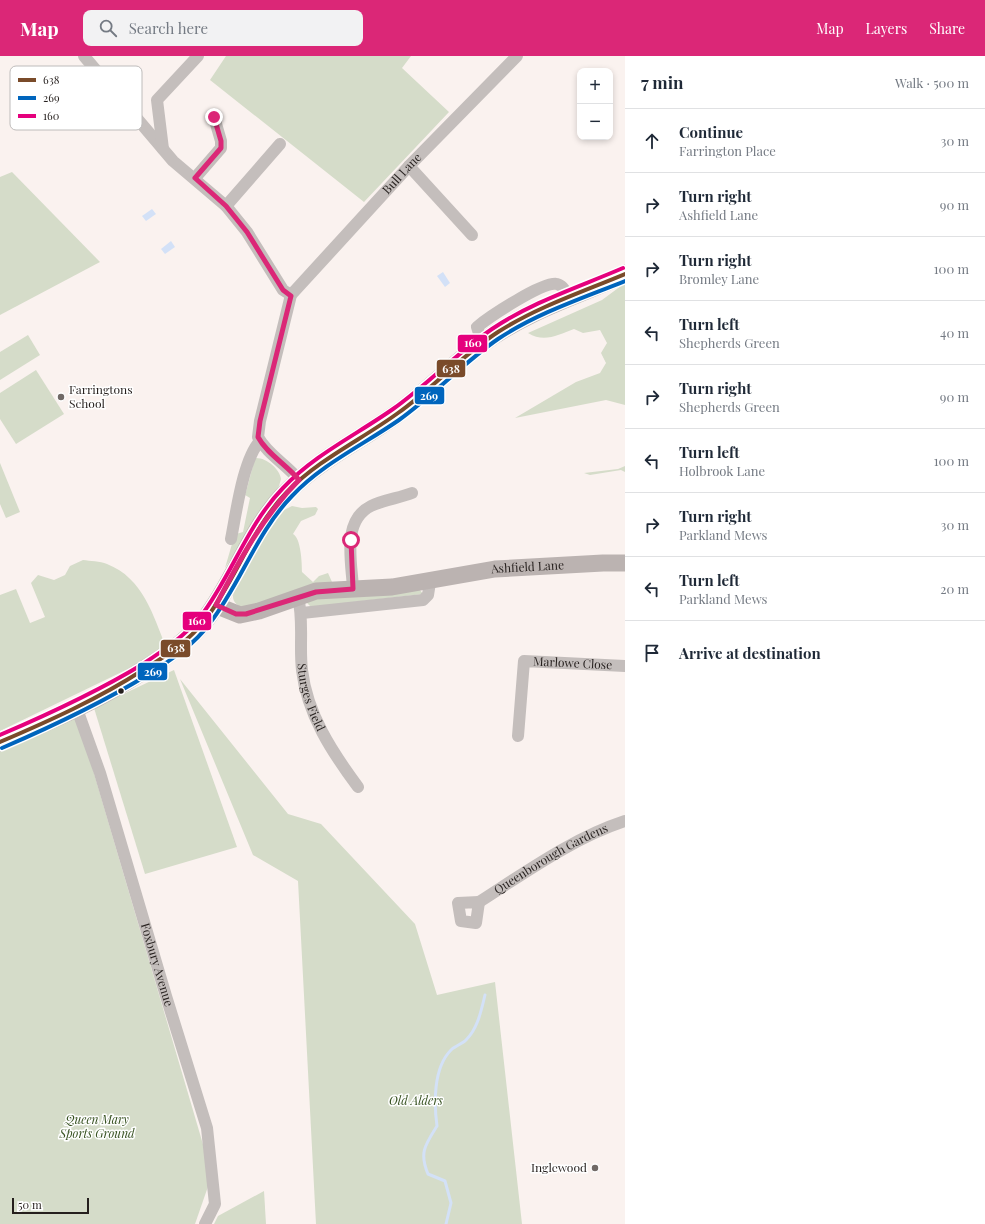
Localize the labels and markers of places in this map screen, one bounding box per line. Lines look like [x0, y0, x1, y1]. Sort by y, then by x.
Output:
place label: Farringtons School [69, 381, 133, 411]
marker: Farringtons School [56, 392, 66, 402]
unlabelled marker [116, 686, 126, 696]
place label: Inglewood [531, 1159, 587, 1175]
marker: Inglewood [590, 1163, 600, 1173]

